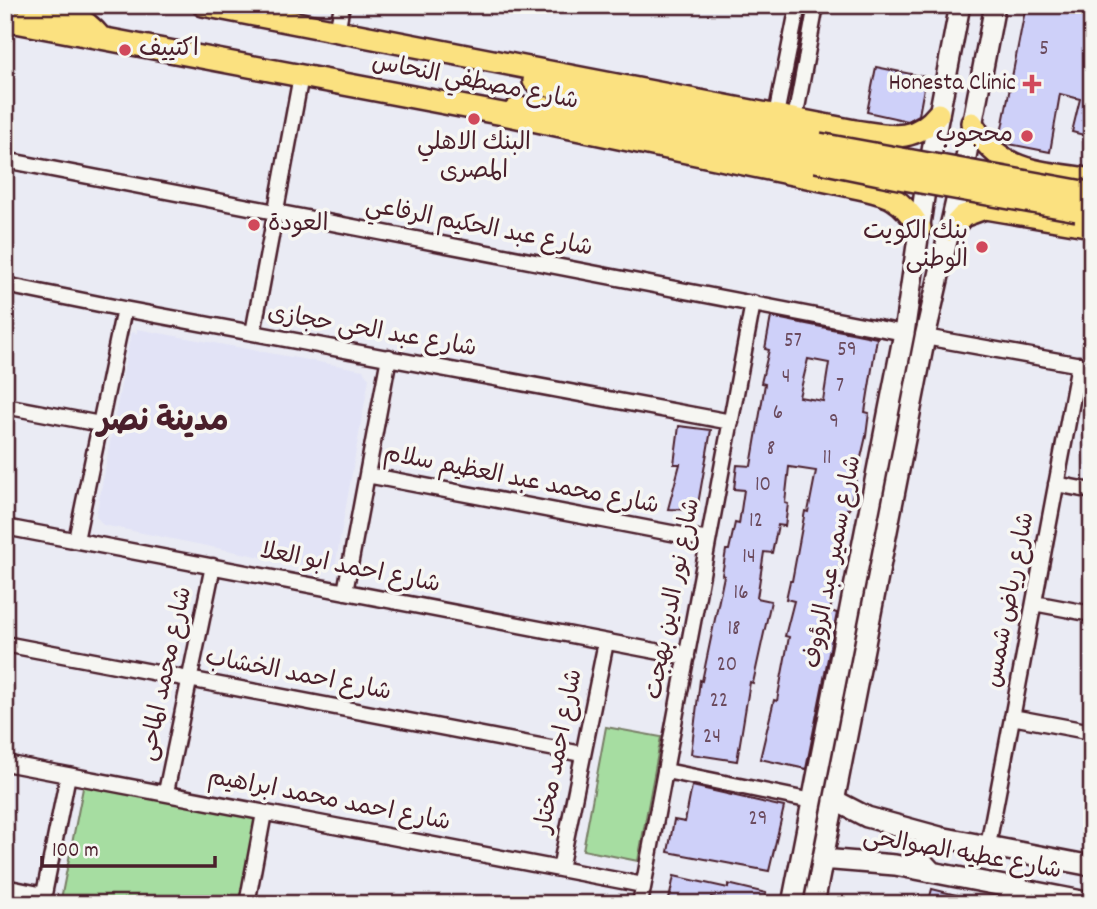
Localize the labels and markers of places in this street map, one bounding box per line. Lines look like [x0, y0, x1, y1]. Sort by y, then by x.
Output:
place label: اكتييف [139, 33, 199, 67]
marker: اكتييف [117, 42, 133, 58]
place label: Honesta Clinic [889, 67, 1016, 101]
marker: Honesta Clinic [1022, 74, 1042, 94]
marker: البنك الاهلي المصرى [466, 111, 482, 127]
place label: محجوب [936, 119, 1013, 153]
place label: البنك الاهلي المصرى [417, 127, 531, 189]
marker: محجوب [1019, 128, 1035, 144]
place label: العودة [268, 208, 328, 242]
place label: بنك الكويت الوطنى [863, 216, 968, 278]
marker: العودة [246, 217, 262, 233]
marker: بنك الكويت الوطنى [974, 239, 990, 255]

